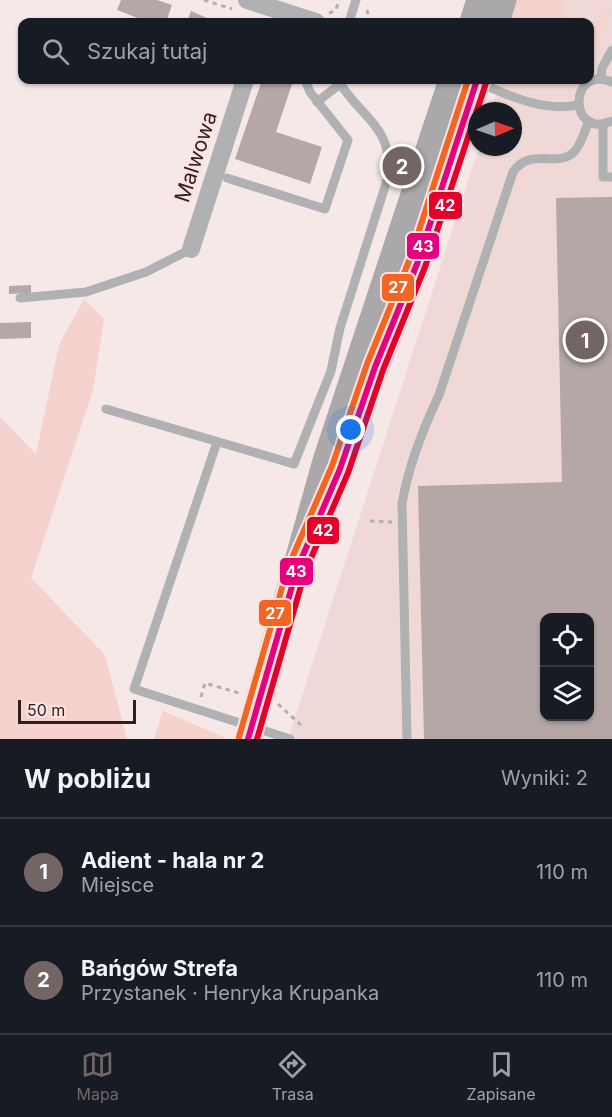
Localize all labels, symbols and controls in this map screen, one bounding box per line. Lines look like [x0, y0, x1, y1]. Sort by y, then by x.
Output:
search box [18, 18, 594, 84]
icon: search [39, 35, 72, 68]
text: Szukaj tutaj [87, 38, 207, 64]
north arrow [468, 102, 522, 156]
street label: Malwowa [169, 108, 222, 205]
pin: 2 [382, 144, 422, 188]
line badge: 42 [428, 191, 463, 220]
text: 42 [435, 195, 455, 215]
line badge: 43 [406, 232, 440, 260]
text: 43 [412, 236, 434, 256]
line badge: 27 [381, 273, 415, 302]
text: 27 [388, 277, 408, 297]
pin: 1 [566, 318, 604, 362]
your location [336, 415, 365, 444]
line badge: 42 [306, 516, 340, 545]
text: 42 [313, 520, 333, 540]
line badge: 43 [279, 557, 314, 586]
text: 43 [285, 561, 307, 581]
line badge: 27 [258, 599, 292, 627]
text: 27 [265, 603, 285, 623]
map controls [540, 613, 594, 721]
button: locate [540, 613, 594, 667]
button: layers [540, 667, 594, 721]
scale bar [18, 697, 136, 724]
text: 50 m [27, 700, 65, 720]
text: W pobliżu [24, 763, 151, 794]
text: Wyniki: 2 [501, 766, 588, 790]
text: Adient - hala nr 2 [81, 847, 264, 873]
text: 1 [39, 860, 48, 884]
text: 110 m [536, 860, 588, 884]
text: Miejsce [81, 873, 154, 897]
text: Bańgów Strefa [81, 955, 238, 981]
text: 2 [37, 968, 50, 992]
text: 110 m [536, 968, 588, 992]
text: Przystanek · Henryka Krupanka [81, 981, 379, 1005]
tab: Mapa [76, 1048, 119, 1104]
tab: Trasa [272, 1048, 314, 1104]
tab: Zapisane [467, 1048, 536, 1104]

